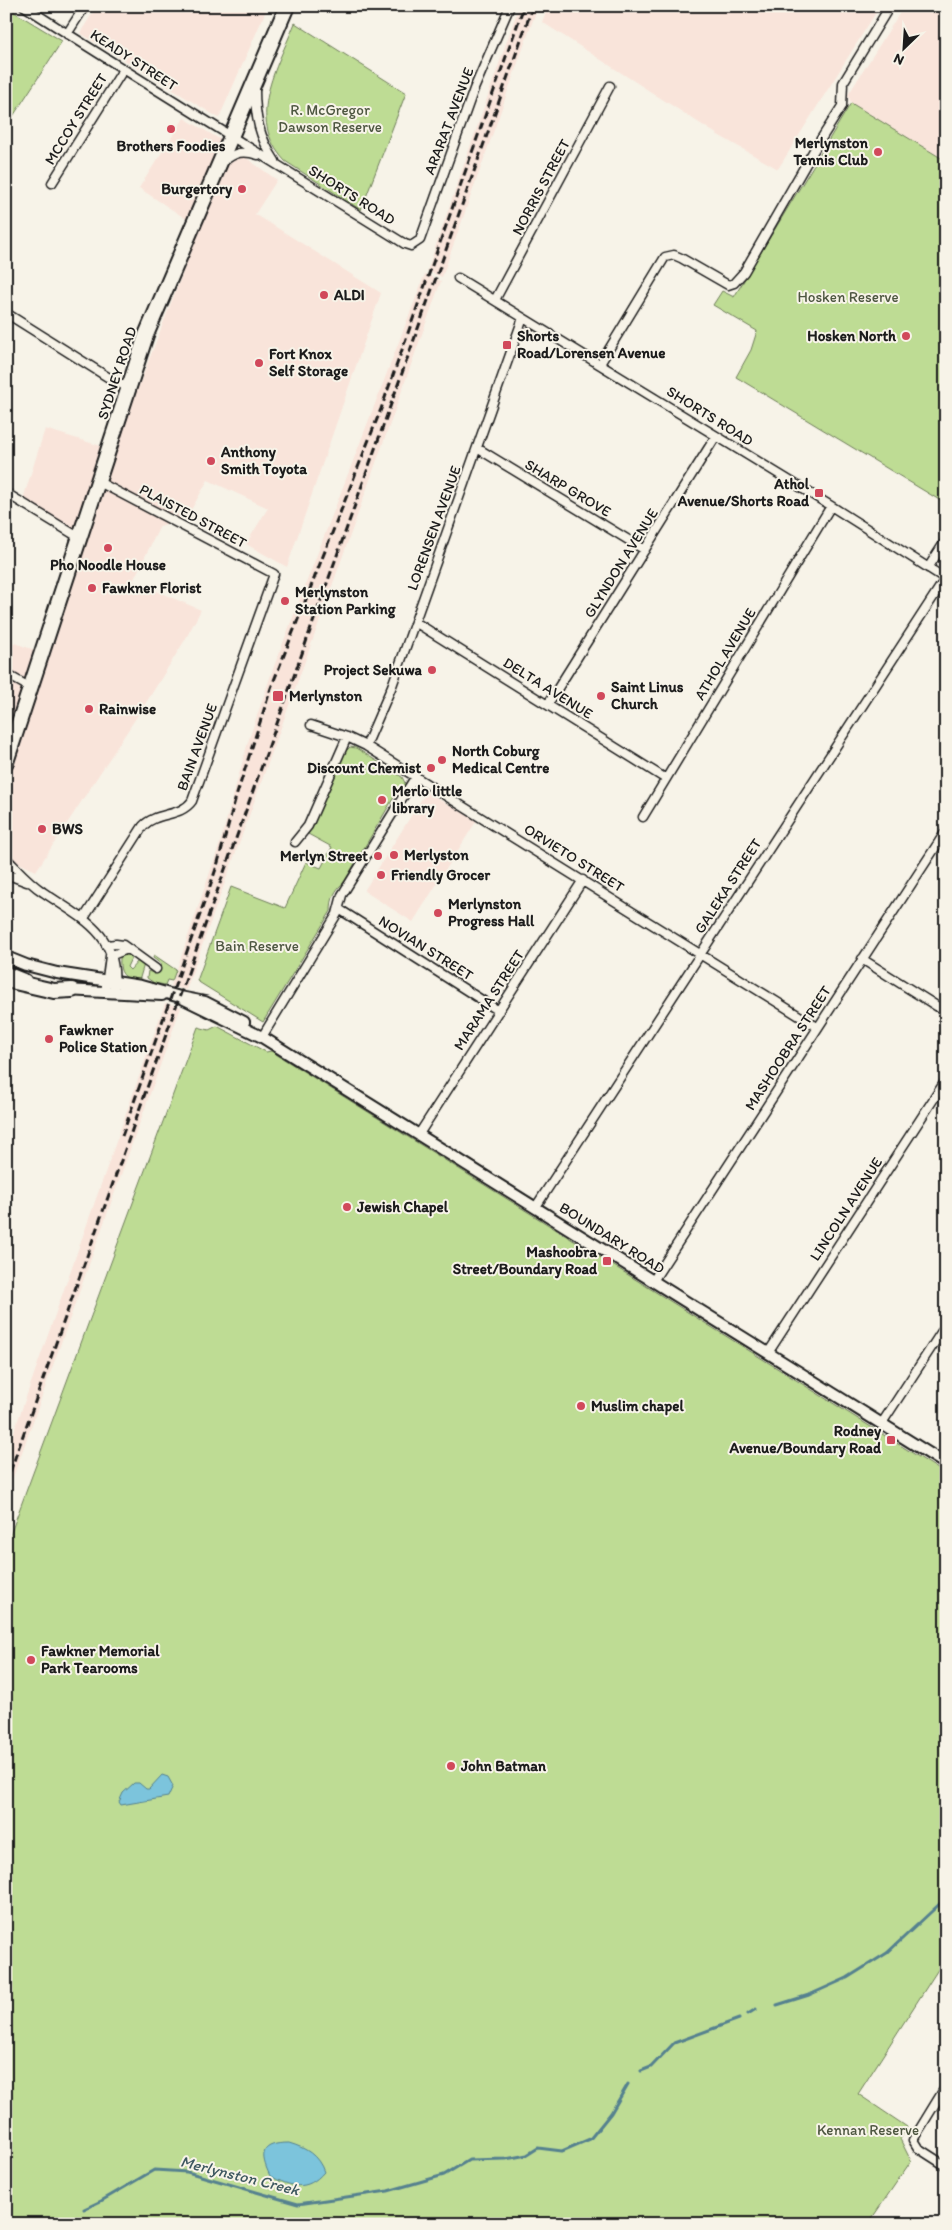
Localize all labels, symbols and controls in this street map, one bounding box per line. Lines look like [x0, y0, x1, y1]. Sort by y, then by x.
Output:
north arrow [880, 22, 930, 72]
street label: KEADY STREET [87, 25, 181, 95]
text: N [891, 50, 907, 69]
street label: ARARAT AVENUE [420, 65, 478, 177]
street label: MCCOY STREET [41, 69, 112, 168]
park label: R. McGregor Dawson Reserve [278, 101, 382, 136]
marker: Brothers Foodies [165, 123, 177, 135]
place label: Merlynston Tennis Club [792, 134, 869, 169]
street label: NORRIS STREET [508, 135, 574, 238]
place label: Brothers Foodies [117, 137, 226, 155]
marker: Merlynston Tennis Club [872, 146, 884, 158]
street label: SHORTS ROAD [305, 161, 399, 229]
place label: Burgertory [161, 180, 233, 199]
marker: Burgertory [236, 183, 248, 195]
place label: ALDI [333, 286, 365, 304]
park label: Hosken Reserve [797, 288, 899, 306]
marker: ALDI [318, 289, 330, 301]
street label: SYDNEY ROAD [93, 324, 141, 422]
place label: Shorts Road/Lorensen Avenue [517, 327, 665, 362]
place label: Hosken North [807, 327, 897, 345]
marker: Hosken North [900, 330, 912, 342]
marker: Shorts Road/Lorensen Avenue [501, 339, 513, 351]
place label: Fort Knox Self Storage [269, 345, 348, 381]
marker: Fort Knox Self Storage [253, 357, 265, 369]
street label: SHORTS ROAD [663, 382, 757, 450]
place label: Anthony Smith Toyota [220, 443, 307, 479]
marker: Anthony Smith Toyota [205, 455, 217, 467]
street label: SHARP GROVE [522, 455, 614, 521]
street label: LORENSEN AVENUE [403, 463, 465, 593]
place label: Athol Avenue/Shorts Road [677, 475, 810, 510]
street label: PLAISTED STREET [136, 480, 250, 552]
marker: Athol Avenue/Shorts Road [813, 487, 825, 499]
street label: GLYNDON AVENUE [580, 505, 662, 621]
marker: Pho Noodle House [102, 542, 114, 554]
place label: Pho Noodle House [50, 556, 166, 574]
place label: Fawkner Florist [102, 579, 202, 597]
marker: Fawkner Florist [86, 582, 98, 594]
place label: Merlynston Station Parking [295, 583, 396, 619]
marker: Merlynston Station Parking [279, 595, 291, 607]
street label: ATHOL AVENUE [690, 605, 760, 703]
street label: DELTA AVENUE [500, 653, 596, 723]
place label: Project Sekuwa [324, 661, 423, 680]
marker: Project Sekuwa [426, 664, 438, 676]
place label: Saint Linus Church [611, 678, 684, 713]
place label: Merlynston [289, 687, 363, 706]
marker: Merlynston [271, 689, 285, 703]
marker: Saint Linus Church [595, 690, 607, 702]
place label: Rainwise [99, 700, 156, 718]
street label: BAIN AVENUE [173, 701, 221, 793]
marker: Rainwise [83, 703, 95, 715]
place label: North Coburg Medical Centre [452, 742, 549, 777]
marker: North Coburg Medical Centre [436, 754, 448, 766]
place label: Discount Chemist [307, 759, 421, 777]
marker: Discount Chemist [425, 762, 437, 774]
place label: Merlo little library [392, 782, 462, 818]
marker: Merlo little library [376, 794, 388, 806]
place label: BWS [52, 820, 84, 838]
street label: ORVIETO STREET [521, 820, 628, 896]
marker: BWS [36, 823, 48, 835]
street label: GALEKA STREET [691, 835, 766, 937]
place label: Merlyston [404, 846, 469, 865]
place label: Merlyn Street [280, 847, 368, 866]
marker: Merlyston [388, 849, 400, 861]
marker: Merlyn Street [372, 850, 384, 862]
place label: Friendly Grocer [391, 866, 490, 885]
marker: Friendly Grocer [375, 869, 387, 881]
place label: Merlynston Progress Hall [448, 895, 535, 931]
marker: Merlynston Progress Hall [432, 907, 444, 919]
street label: NOVIAN STREET [375, 912, 477, 985]
park label: Bain Reserve [215, 937, 299, 955]
street label: MARAMA STREET [450, 946, 528, 1054]
street label: MASHOOBRA STREET [741, 982, 835, 1114]
place label: Fawkner Police Station [59, 1021, 148, 1056]
marker: Fawkner Police Station [43, 1033, 55, 1045]
street label: LINCOLN AVENUE [806, 1154, 886, 1264]
place label: Jewish Chapel [356, 1198, 449, 1217]
street label: BOUNDARY ROAD [556, 1198, 668, 1278]
marker: Jewish Chapel [341, 1201, 353, 1213]
place label: Mashoobra Street/Boundary Road [453, 1243, 598, 1279]
marker: Mashoobra Street/Boundary Road [601, 1255, 613, 1267]
place label: Muslim chapel [591, 1397, 684, 1416]
marker: Muslim chapel [575, 1400, 587, 1412]
place label: Rodney Avenue/Boundary Road [729, 1422, 882, 1458]
marker: Rodney Avenue/Boundary Road [885, 1434, 897, 1446]
place label: Fawkner Memorial Park Tearooms [41, 1642, 160, 1677]
marker: Fawkner Memorial Park Tearooms [25, 1654, 37, 1666]
place label: John Batman [460, 1757, 547, 1775]
marker: John Batman [445, 1760, 457, 1772]
park label: Kennan Reserve [817, 2121, 919, 2139]
water label: Merlynston Creek [179, 2152, 302, 2200]

